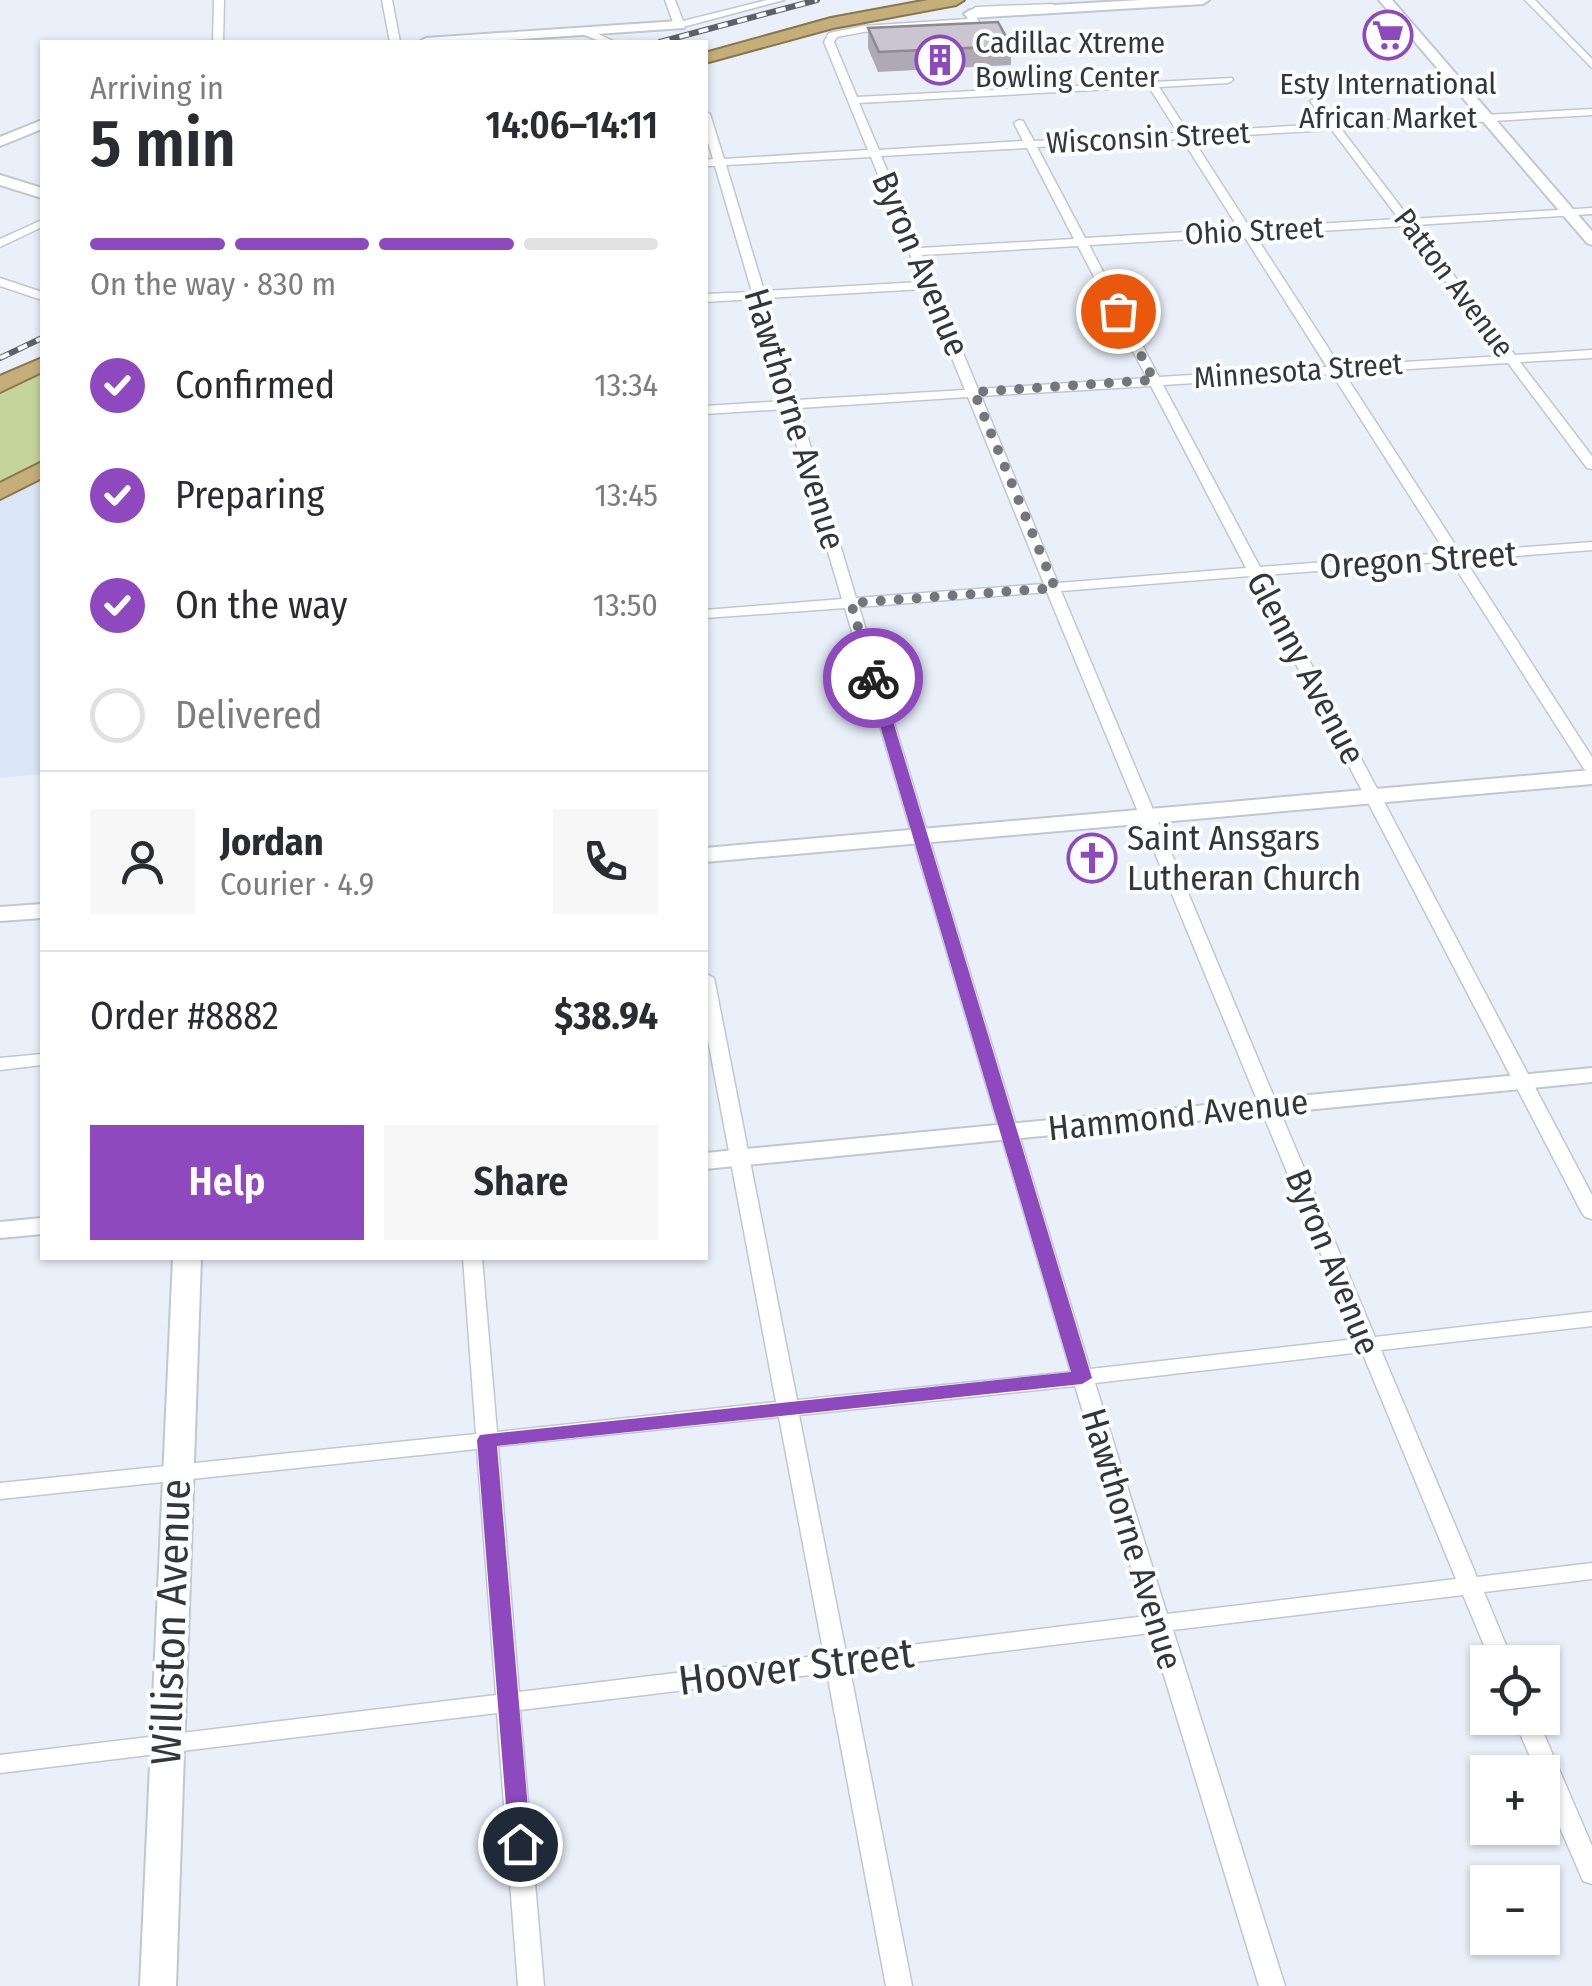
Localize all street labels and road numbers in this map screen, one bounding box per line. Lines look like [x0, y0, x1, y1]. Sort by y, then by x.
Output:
street label: Wisconsin Street [1045, 115, 1251, 161]
street label: Byron Avenue [863, 165, 979, 363]
street label: Patton Avenue [1386, 202, 1522, 364]
street label: Ohio Street [1184, 209, 1324, 253]
street label: Hawthorne Avenue [735, 283, 855, 555]
street label: Minnesota Street [1192, 346, 1404, 396]
street label: Oregon Street [1318, 532, 1519, 588]
street label: Glenny Avenue [1238, 565, 1374, 771]
street label: Hammond Avenue [1046, 1080, 1310, 1150]
street label: Byron Avenue [1277, 1163, 1389, 1361]
street label: Hawthorne Avenue [1072, 1403, 1192, 1675]
street label: Williston Avenue [141, 1478, 201, 1766]
street label: Hoover Street [676, 1628, 917, 1706]

